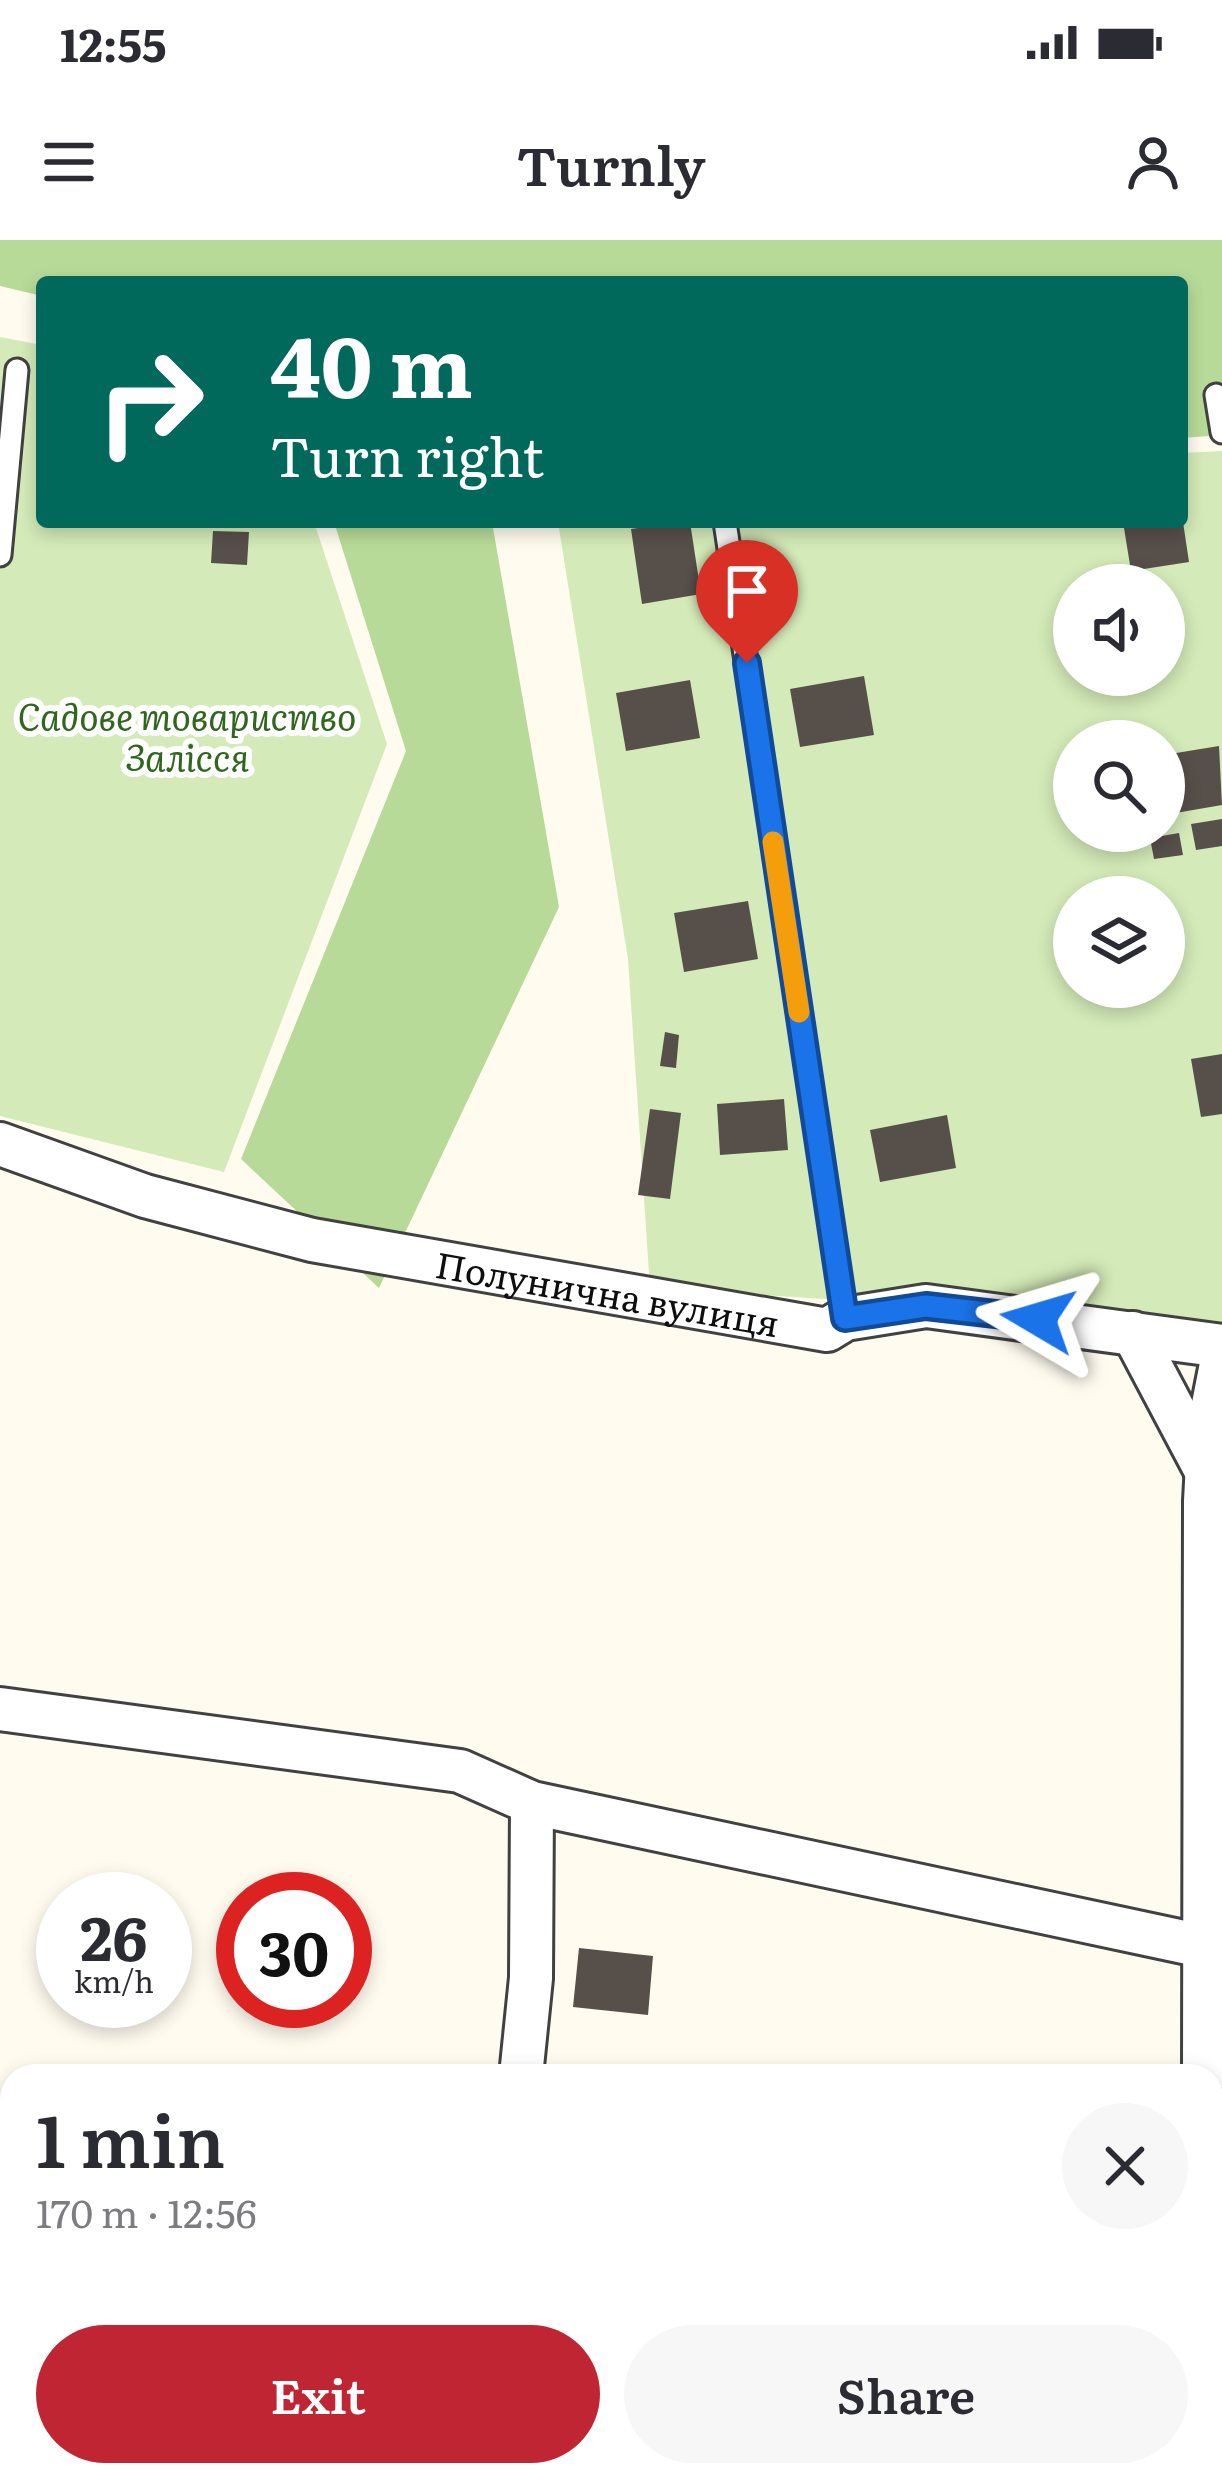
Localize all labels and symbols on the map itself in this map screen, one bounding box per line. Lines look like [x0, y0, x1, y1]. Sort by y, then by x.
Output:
pin [696, 540, 798, 663]
park label: Садове товариство Залісся [18, 688, 356, 782]
street label: Полунична вулиця [432, 1236, 784, 1348]
position arrow [975, 1256, 1101, 1382]
speed limit sign: 30 [216, 1872, 372, 2028]

